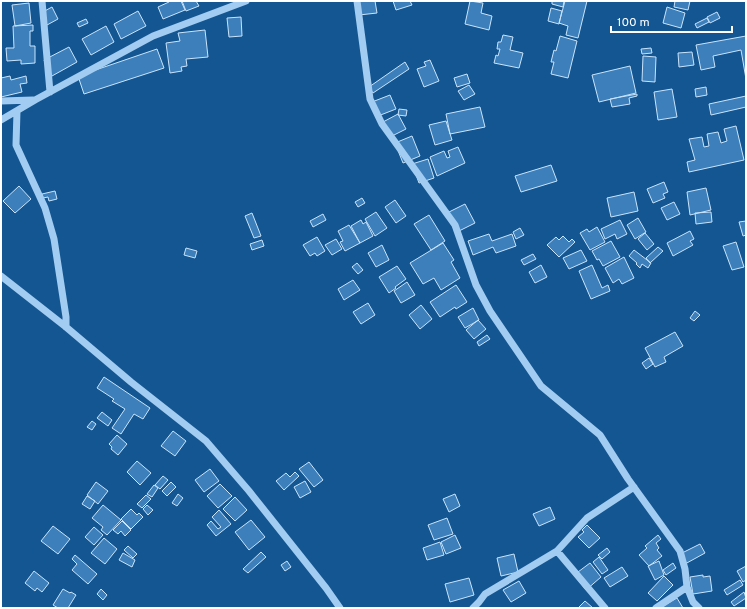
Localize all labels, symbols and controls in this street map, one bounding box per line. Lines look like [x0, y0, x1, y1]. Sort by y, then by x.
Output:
scale bar [611, 8, 732, 34]
text: 100 m [617, 15, 650, 31]

